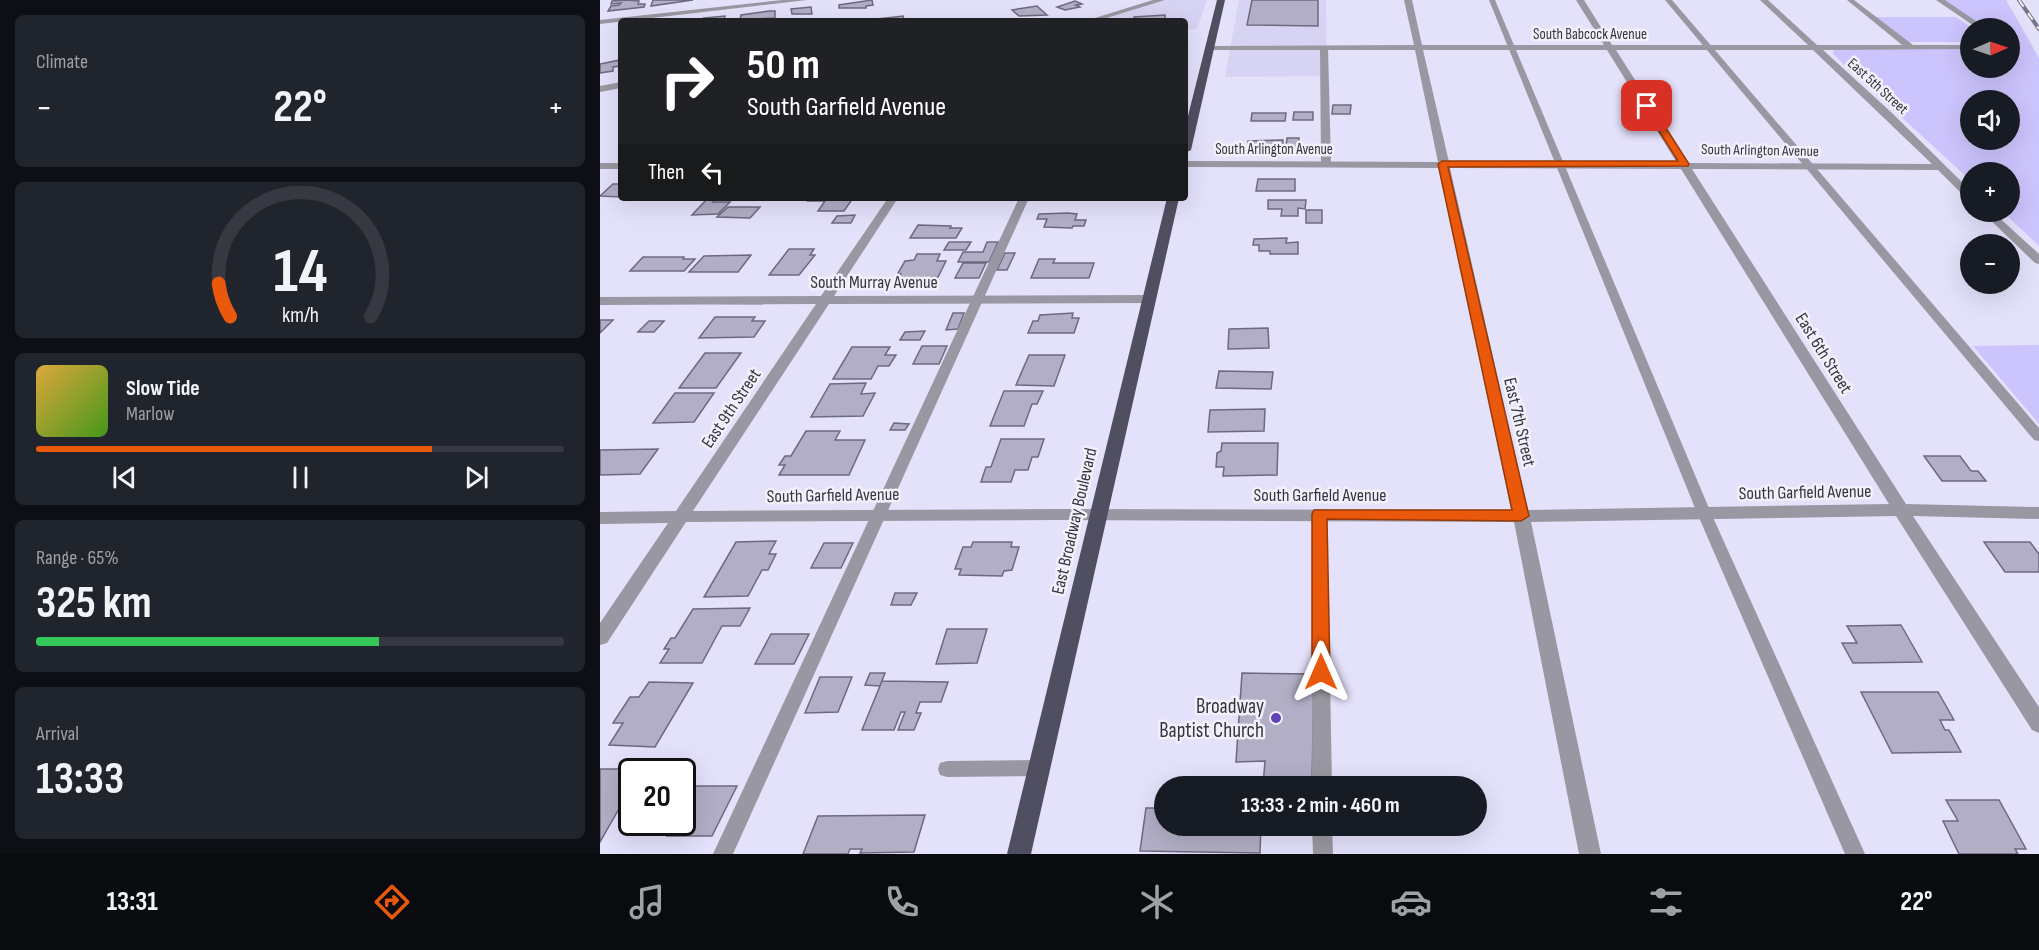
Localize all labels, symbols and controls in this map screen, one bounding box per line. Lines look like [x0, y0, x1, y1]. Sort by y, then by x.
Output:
north arrow [1960, 18, 2020, 78]
map controls [1960, 18, 2020, 294]
street label: South Babcock Avenue [1533, 25, 1647, 44]
text: 50 m [747, 40, 820, 91]
icon: right [648, 42, 726, 120]
text: Climate [36, 50, 88, 74]
street label: East 5th Street [1843, 54, 1912, 119]
text: 22° [273, 80, 327, 135]
pin [1621, 80, 1672, 131]
text: − [36, 88, 52, 128]
text: + [548, 88, 564, 128]
icon: arrive [1630, 89, 1663, 122]
button: sound [1960, 90, 2020, 150]
text: South Garfield Avenue [747, 91, 946, 123]
street label: South Arlington Avenue [1215, 140, 1333, 159]
street label: South Arlington Avenue [1701, 140, 1819, 161]
icon: left [696, 156, 729, 189]
text: Then [648, 159, 684, 186]
button: + [1960, 162, 2020, 222]
button: − [1960, 234, 2020, 294]
text: 14 [273, 235, 327, 310]
street label: South Murray Avenue [810, 272, 938, 293]
text: km/h [281, 303, 319, 328]
street label: East 6th Street [1791, 309, 1857, 398]
street label: East 9th Street [697, 364, 766, 452]
text: Slow Tide [126, 375, 200, 402]
street label: East 7th Street [1499, 376, 1540, 469]
text: Marlow [126, 402, 174, 426]
street label: East Broadway Boulevard [1047, 446, 1102, 596]
icon: previous [108, 461, 141, 494]
icon: pause [284, 461, 317, 494]
icon: next [460, 461, 493, 494]
street label: South Garfield Avenue [1738, 481, 1872, 504]
street label: South Garfield Avenue [766, 484, 900, 507]
street label: South Garfield Avenue [1254, 485, 1386, 506]
text: Range · 65% [36, 546, 119, 570]
text: 325 km [36, 576, 152, 631]
position arrow [1289, 640, 1353, 704]
place label: Broadway Baptist Church [1159, 694, 1264, 743]
marker: Broadway Baptist Church [1269, 711, 1283, 725]
text: Arrival [36, 722, 79, 746]
text: 13:33 [36, 752, 124, 807]
speed limit sign: 20 [618, 758, 696, 836]
text: 13:33 · 2 min · 460 m [1241, 792, 1400, 819]
icon: directions [371, 881, 413, 923]
icon: music [626, 881, 668, 923]
icon: phone [881, 881, 923, 923]
icon: climate [1136, 881, 1178, 923]
icon: car [1390, 881, 1432, 923]
icon: filters [1645, 881, 1687, 923]
text: 13:31 [106, 886, 158, 918]
text: 22° [1900, 886, 1933, 918]

